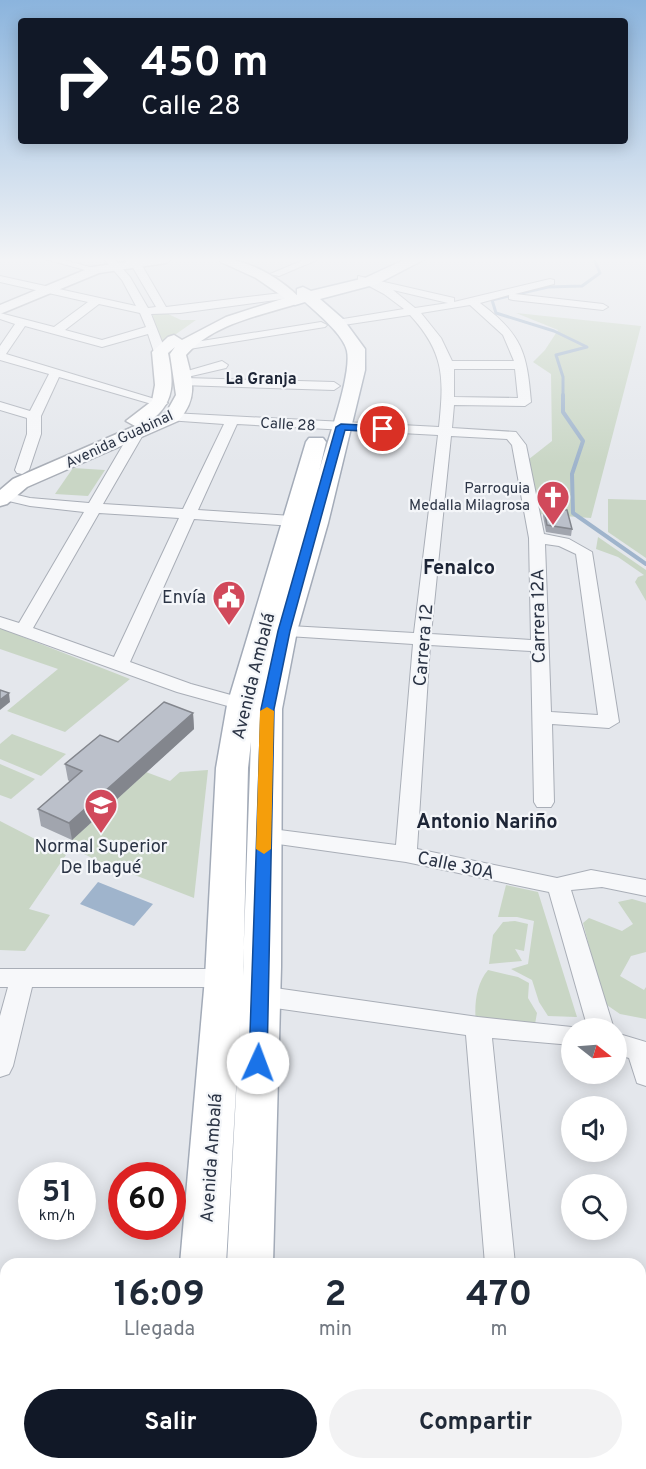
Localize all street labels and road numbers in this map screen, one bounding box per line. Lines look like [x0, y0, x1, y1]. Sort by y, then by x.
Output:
street label: Avenida Guabinal [63, 407, 177, 474]
street label: Calle 28 [260, 415, 316, 436]
street label: Carrera 12A [527, 568, 552, 664]
street label: Carrera 12 [409, 603, 440, 687]
street label: Avenida Ambalá [228, 611, 281, 742]
street label: Calle 30A [415, 847, 496, 886]
street label: Avenida Ambalá [197, 1093, 228, 1224]

